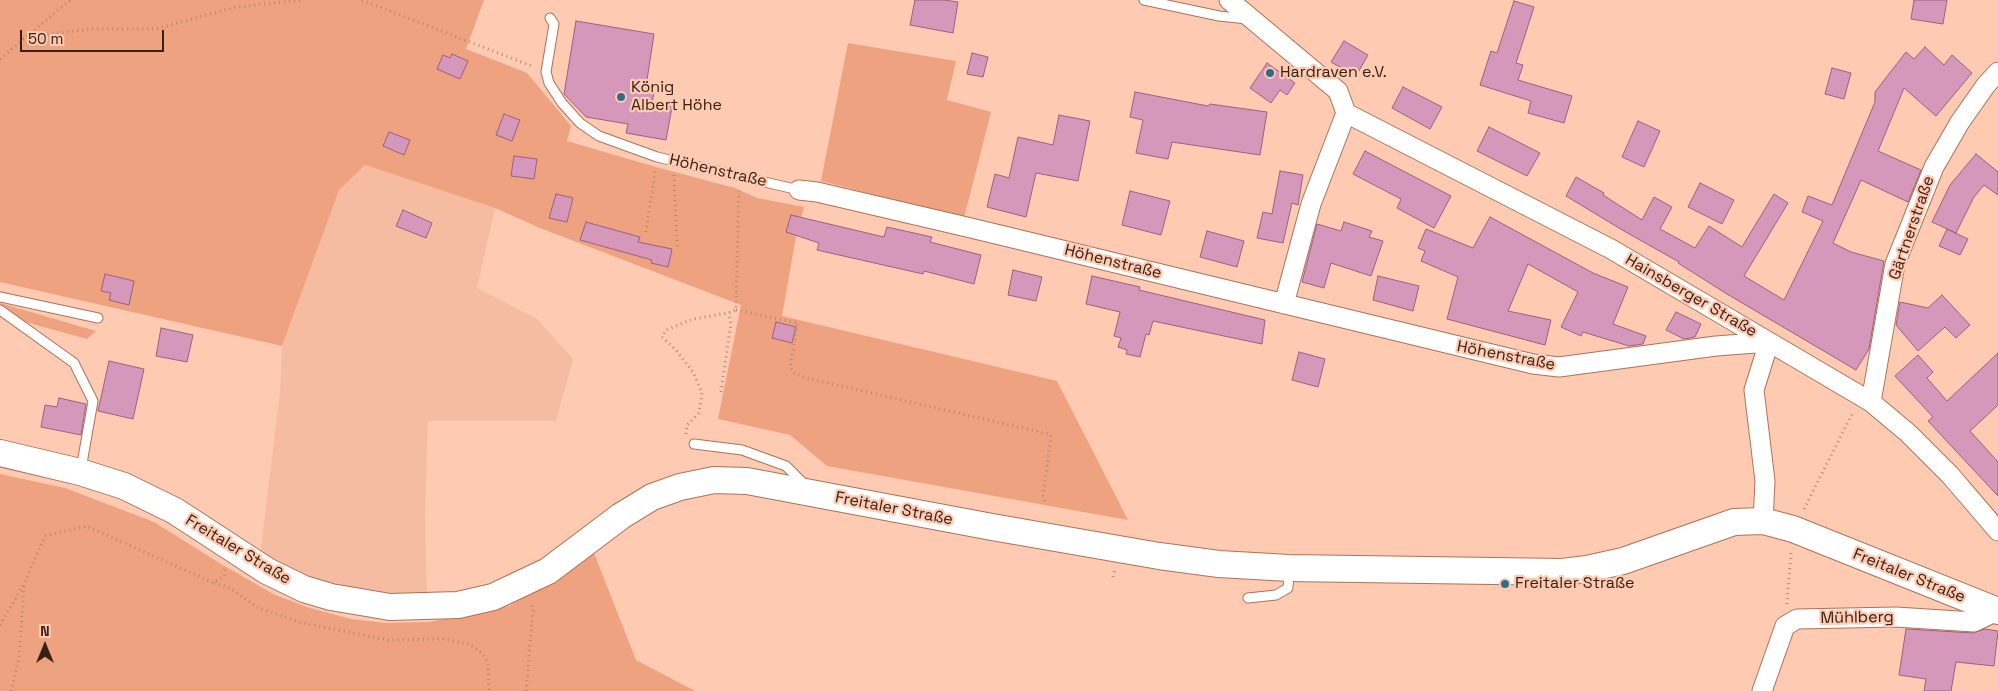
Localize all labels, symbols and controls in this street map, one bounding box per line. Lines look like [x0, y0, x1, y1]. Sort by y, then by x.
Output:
scale bar [22, 20, 166, 52]
text: 50 m [28, 29, 63, 48]
place label: Hardraven e.V. [1280, 63, 1387, 83]
marker: Hardraven e.V. [1264, 67, 1276, 79]
place label: König Albert Höhe [631, 78, 722, 116]
marker: König Albert Höhe [615, 91, 627, 103]
street label: Höhenstraße [667, 150, 769, 192]
street label: Gärtnerstraße [1885, 174, 1939, 282]
street label: Höhenstraße [1062, 241, 1164, 283]
street label: Hainsberger Straße [1622, 250, 1760, 342]
street label: Höhenstraße [1455, 337, 1557, 375]
street label: Freitaler Straße [834, 488, 954, 530]
street label: Freitaler Straße [182, 511, 294, 589]
street label: Freitaler Straße [1850, 545, 1968, 607]
place label: Freitaler Straße [1515, 574, 1634, 594]
marker: Freitaler Straße [1499, 578, 1511, 590]
street label: Mühlberg [1820, 608, 1894, 628]
north arrow [20, 621, 70, 671]
text: N [40, 622, 50, 640]

